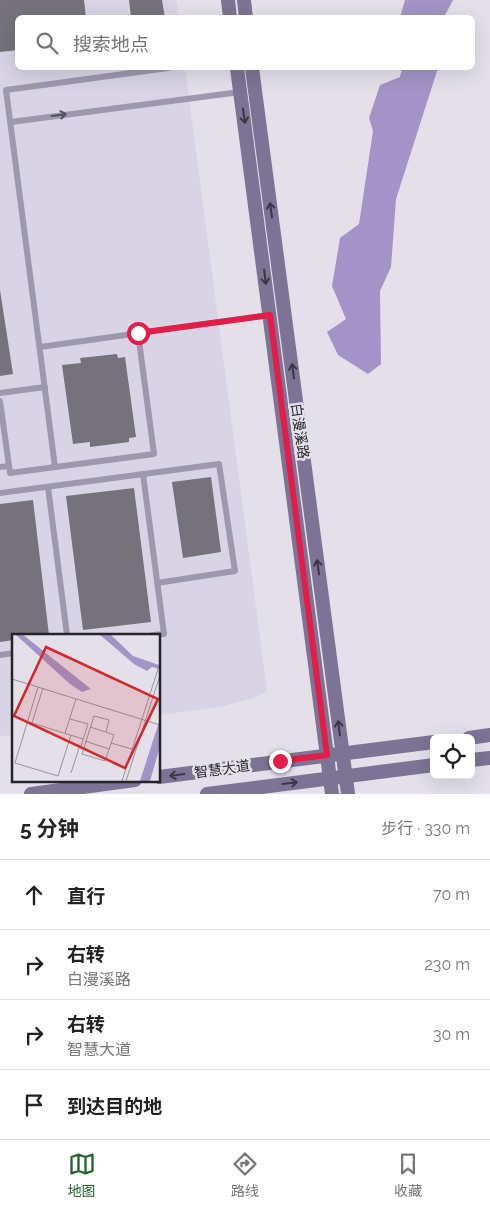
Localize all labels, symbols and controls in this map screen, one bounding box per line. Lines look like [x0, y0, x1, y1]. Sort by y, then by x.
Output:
search box [15, 15, 475, 70]
icon: search [33, 29, 61, 57]
text: 搜索地点 [73, 33, 149, 55]
one-way arrow [239, 107, 249, 123]
one-way arrow [51, 110, 67, 120]
one-way arrow [266, 203, 276, 219]
one-way arrow [260, 269, 270, 285]
route start [127, 322, 150, 345]
one-way arrow [287, 364, 297, 380]
street label: 白漫溪路 [288, 402, 312, 460]
one-way arrow [313, 560, 323, 576]
inset map [12, 634, 160, 782]
one-way arrow [334, 721, 344, 737]
map controls [430, 734, 475, 779]
button: locate [430, 734, 475, 779]
route end [269, 750, 292, 773]
street label: 智慧大道 [193, 757, 251, 781]
one-way arrow [169, 770, 185, 780]
one-way arrow [282, 778, 298, 788]
text: 5 分钟 [20, 816, 79, 841]
text: 步行 · 330 m [381, 819, 470, 838]
icon: ahead [20, 881, 48, 909]
text: 直行 [67, 885, 105, 907]
text: 70 m [433, 885, 470, 904]
text: 右转 [67, 943, 105, 965]
icon: right [20, 951, 48, 979]
text: 230 m [425, 955, 470, 974]
text: 白漫溪路 [67, 970, 131, 989]
text: 右转 [67, 1013, 105, 1035]
icon: right [20, 1021, 48, 1049]
text: 30 m [433, 1025, 470, 1044]
text: 智慧大道 [67, 1040, 131, 1059]
icon: arrive [20, 1091, 48, 1119]
text: 到达目的地 [67, 1095, 162, 1117]
tab: 地图 [68, 1150, 96, 1200]
tab: 路线 [231, 1150, 259, 1200]
tab: 收藏 [394, 1150, 422, 1200]

